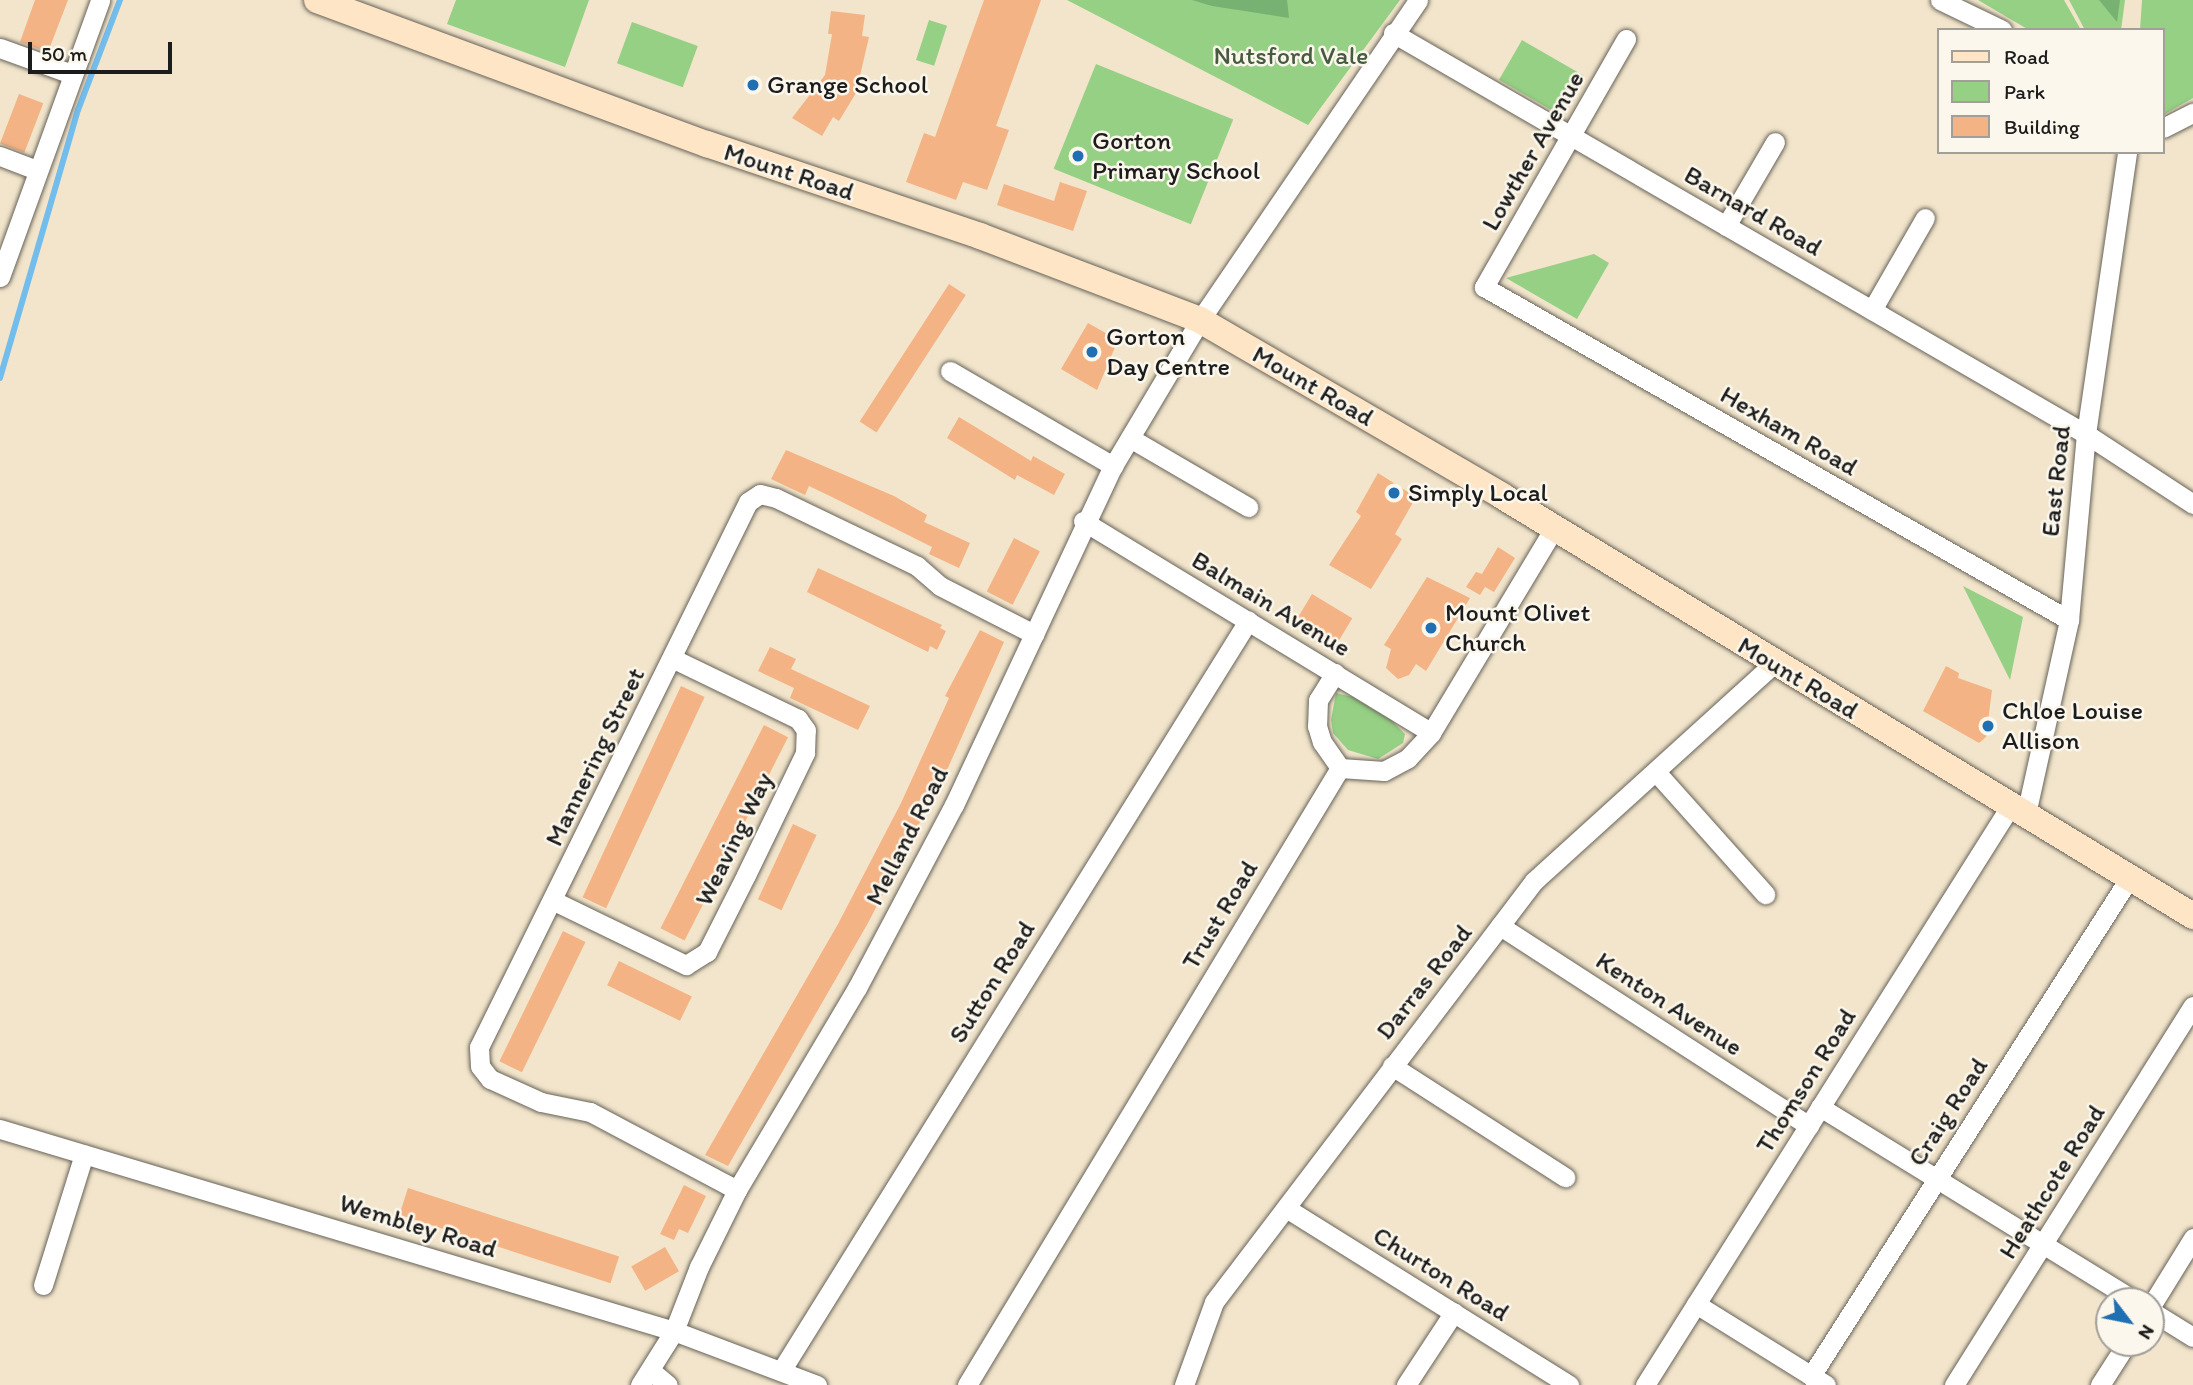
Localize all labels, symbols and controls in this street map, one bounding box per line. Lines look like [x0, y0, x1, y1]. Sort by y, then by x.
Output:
scale bar [32, 28, 175, 72]
legend [1938, 28, 2165, 154]
park label: Nutsford Vale [1214, 40, 1368, 72]
text: 50 m [41, 41, 87, 66]
text: Road [2004, 44, 2049, 69]
street label: Lowther Avenue [1475, 66, 1591, 236]
place label: Grange School [767, 69, 928, 101]
marker: Grange School [745, 77, 761, 93]
text: Park [2004, 79, 2045, 104]
text: Building [2004, 114, 2080, 139]
place label: Gorton Primary School [1092, 125, 1260, 186]
street label: Mount Road [720, 136, 858, 208]
marker: Gorton Primary School [1070, 148, 1086, 164]
street label: Barnard Road [1679, 159, 1827, 263]
place label: Gorton Day Centre [1106, 321, 1231, 382]
street label: Mount Road [1247, 339, 1379, 433]
marker: Gorton Day Centre [1084, 344, 1100, 360]
street label: Hexham Road [1715, 379, 1863, 483]
street label: East Road [2035, 424, 2077, 538]
place label: Simply Local [1408, 477, 1548, 509]
marker: Simply Local [1386, 485, 1402, 501]
street label: Balmain Avenue [1186, 544, 1356, 664]
place label: Mount Olivet Church [1445, 597, 1590, 658]
marker: Mount Olivet Church [1423, 620, 1439, 636]
street label: Mount Road [1732, 630, 1864, 726]
street label: Mannering Street [538, 663, 652, 851]
place label: Chloe Louise Allison [2002, 695, 2143, 756]
marker: Chloe Louise Allison [1980, 718, 1996, 734]
street label: Melland Road [859, 762, 955, 910]
street label: Weaving Way [688, 767, 780, 911]
street label: Trust Road [1176, 855, 1264, 975]
street label: Sutton Road [942, 916, 1042, 1048]
street label: Darras Road [1369, 918, 1479, 1046]
street label: Kenton Avenue [1590, 945, 1748, 1063]
street label: Thomson Road [1749, 1003, 1863, 1159]
street label: Craig Road [1902, 1052, 1994, 1172]
street label: Heathcote Road [1992, 1099, 2112, 1265]
street label: Wembley Road [336, 1187, 500, 1265]
street label: Churton Road [1367, 1220, 1515, 1328]
north arrow [2095, 1287, 2165, 1357]
text: N [2133, 1321, 2160, 1344]

